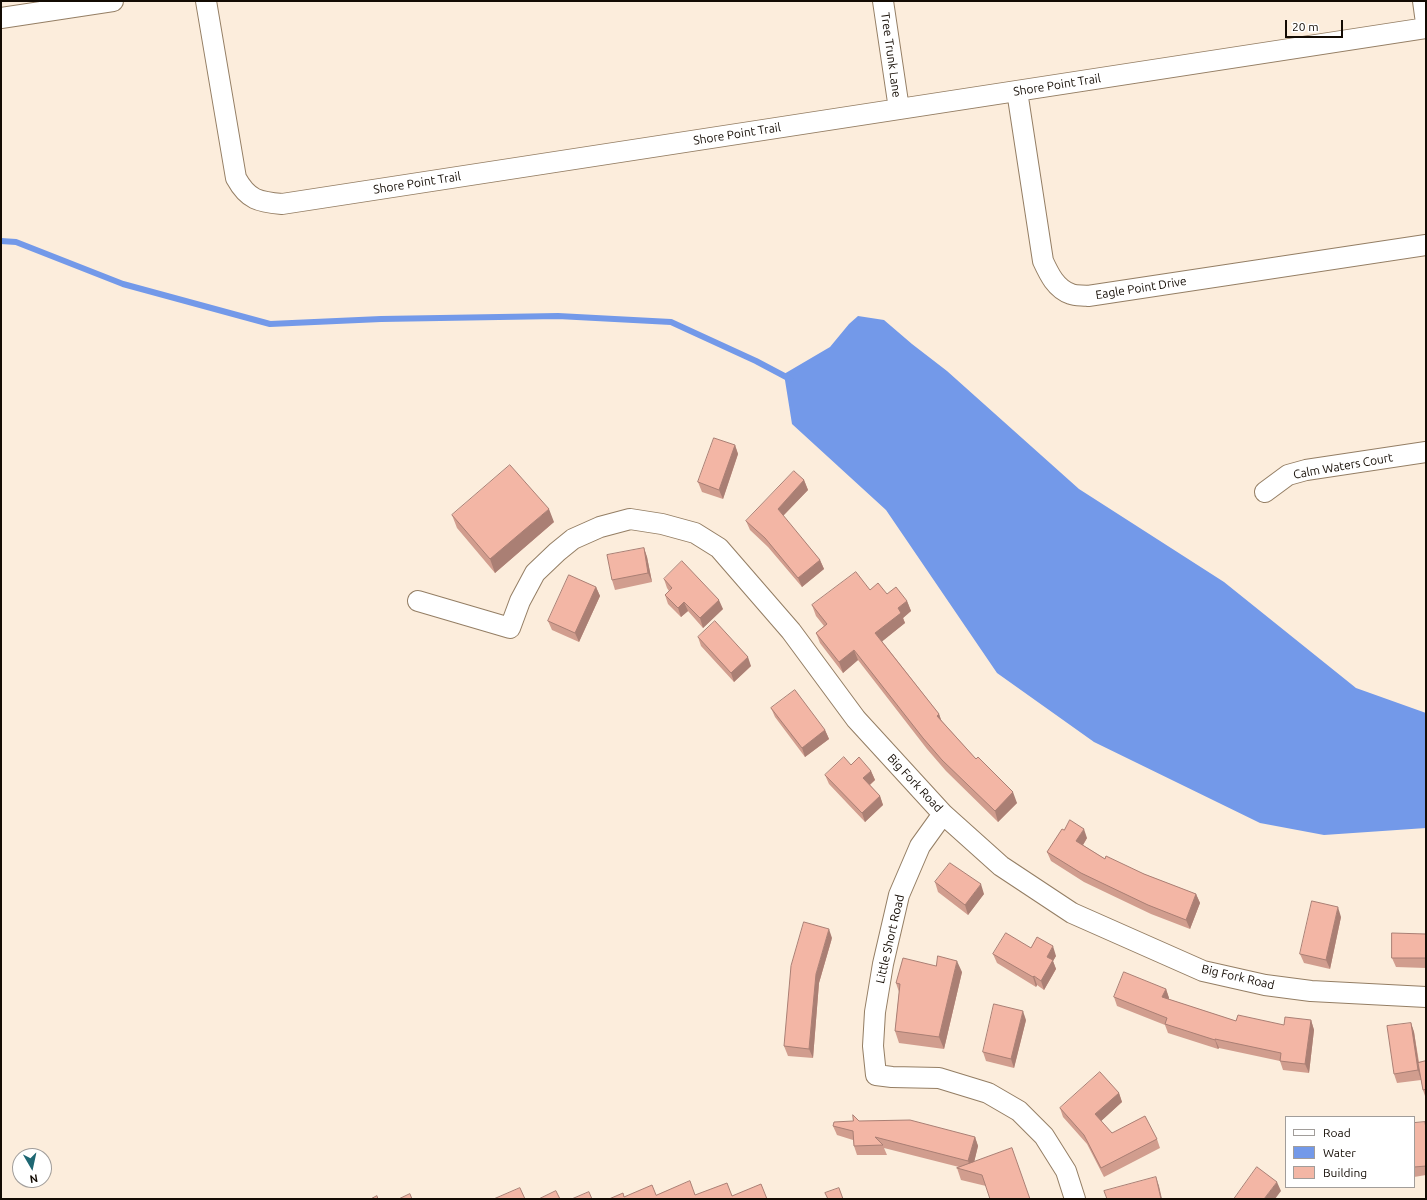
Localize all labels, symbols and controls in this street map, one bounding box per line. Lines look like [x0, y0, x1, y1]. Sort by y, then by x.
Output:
street label: Tree Trunk Lane [878, 11, 904, 99]
scale bar [1287, 12, 1345, 38]
text: 20 m [1292, 20, 1319, 33]
street label: Shore Point Trail [1012, 71, 1102, 99]
street label: Shore Point Trail [692, 120, 782, 148]
street label: Shore Point Trail [372, 169, 462, 197]
street label: Eagle Point Drive [1094, 274, 1188, 302]
street label: Calm Waters Court [1292, 450, 1394, 482]
street label: Big Fork Road [884, 751, 946, 815]
street label: Little Short Road [873, 893, 907, 985]
street label: Big Fork Road [1200, 962, 1276, 992]
legend [1285, 1116, 1415, 1188]
text: Road [1323, 1126, 1351, 1139]
text: Water [1323, 1146, 1356, 1159]
north arrow [12, 1148, 52, 1188]
text: Building [1323, 1166, 1367, 1179]
text: N [29, 1172, 39, 1185]

